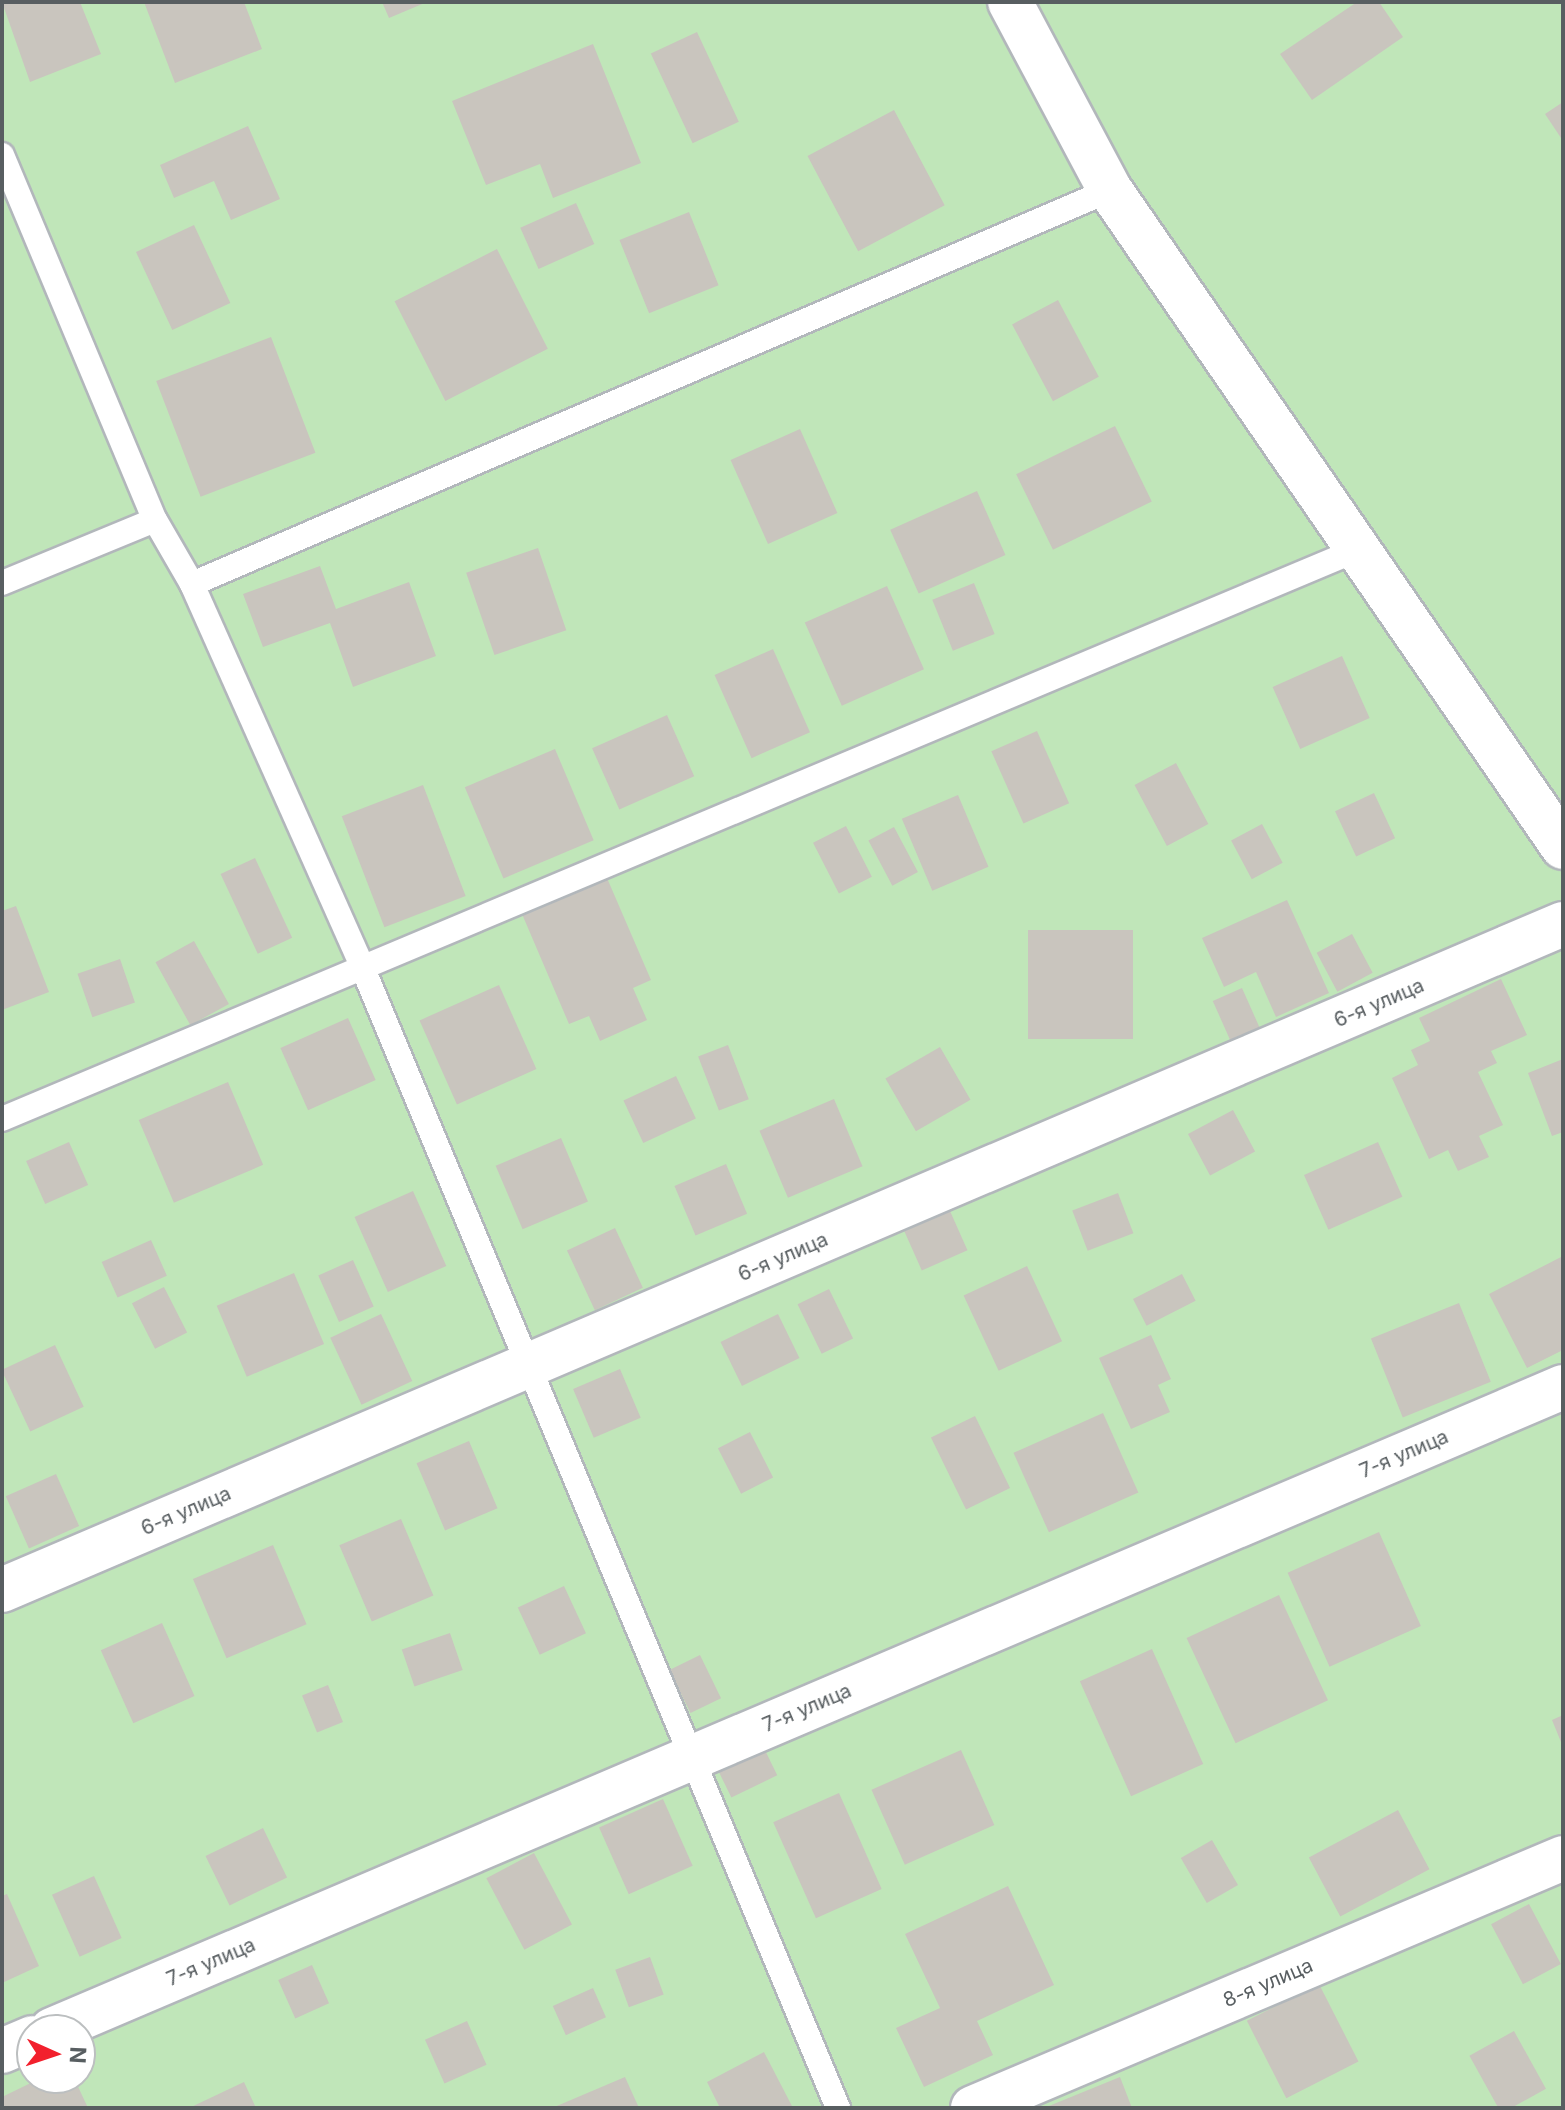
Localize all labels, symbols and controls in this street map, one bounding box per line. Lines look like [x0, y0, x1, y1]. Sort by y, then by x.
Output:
street label: 6-я улица [1331, 973, 1427, 1033]
street label: 6-я улица [735, 1227, 831, 1287]
street label: 7-я улица [1356, 1425, 1452, 1483]
street label: 6-я улица [138, 1481, 234, 1541]
street label: 7-я улица [759, 1679, 855, 1737]
street label: 7-я улица [163, 1933, 259, 1991]
street label: 8-я улица [1220, 1953, 1316, 2013]
north arrow [16, 2014, 96, 2094]
text: N [65, 2046, 91, 2064]

